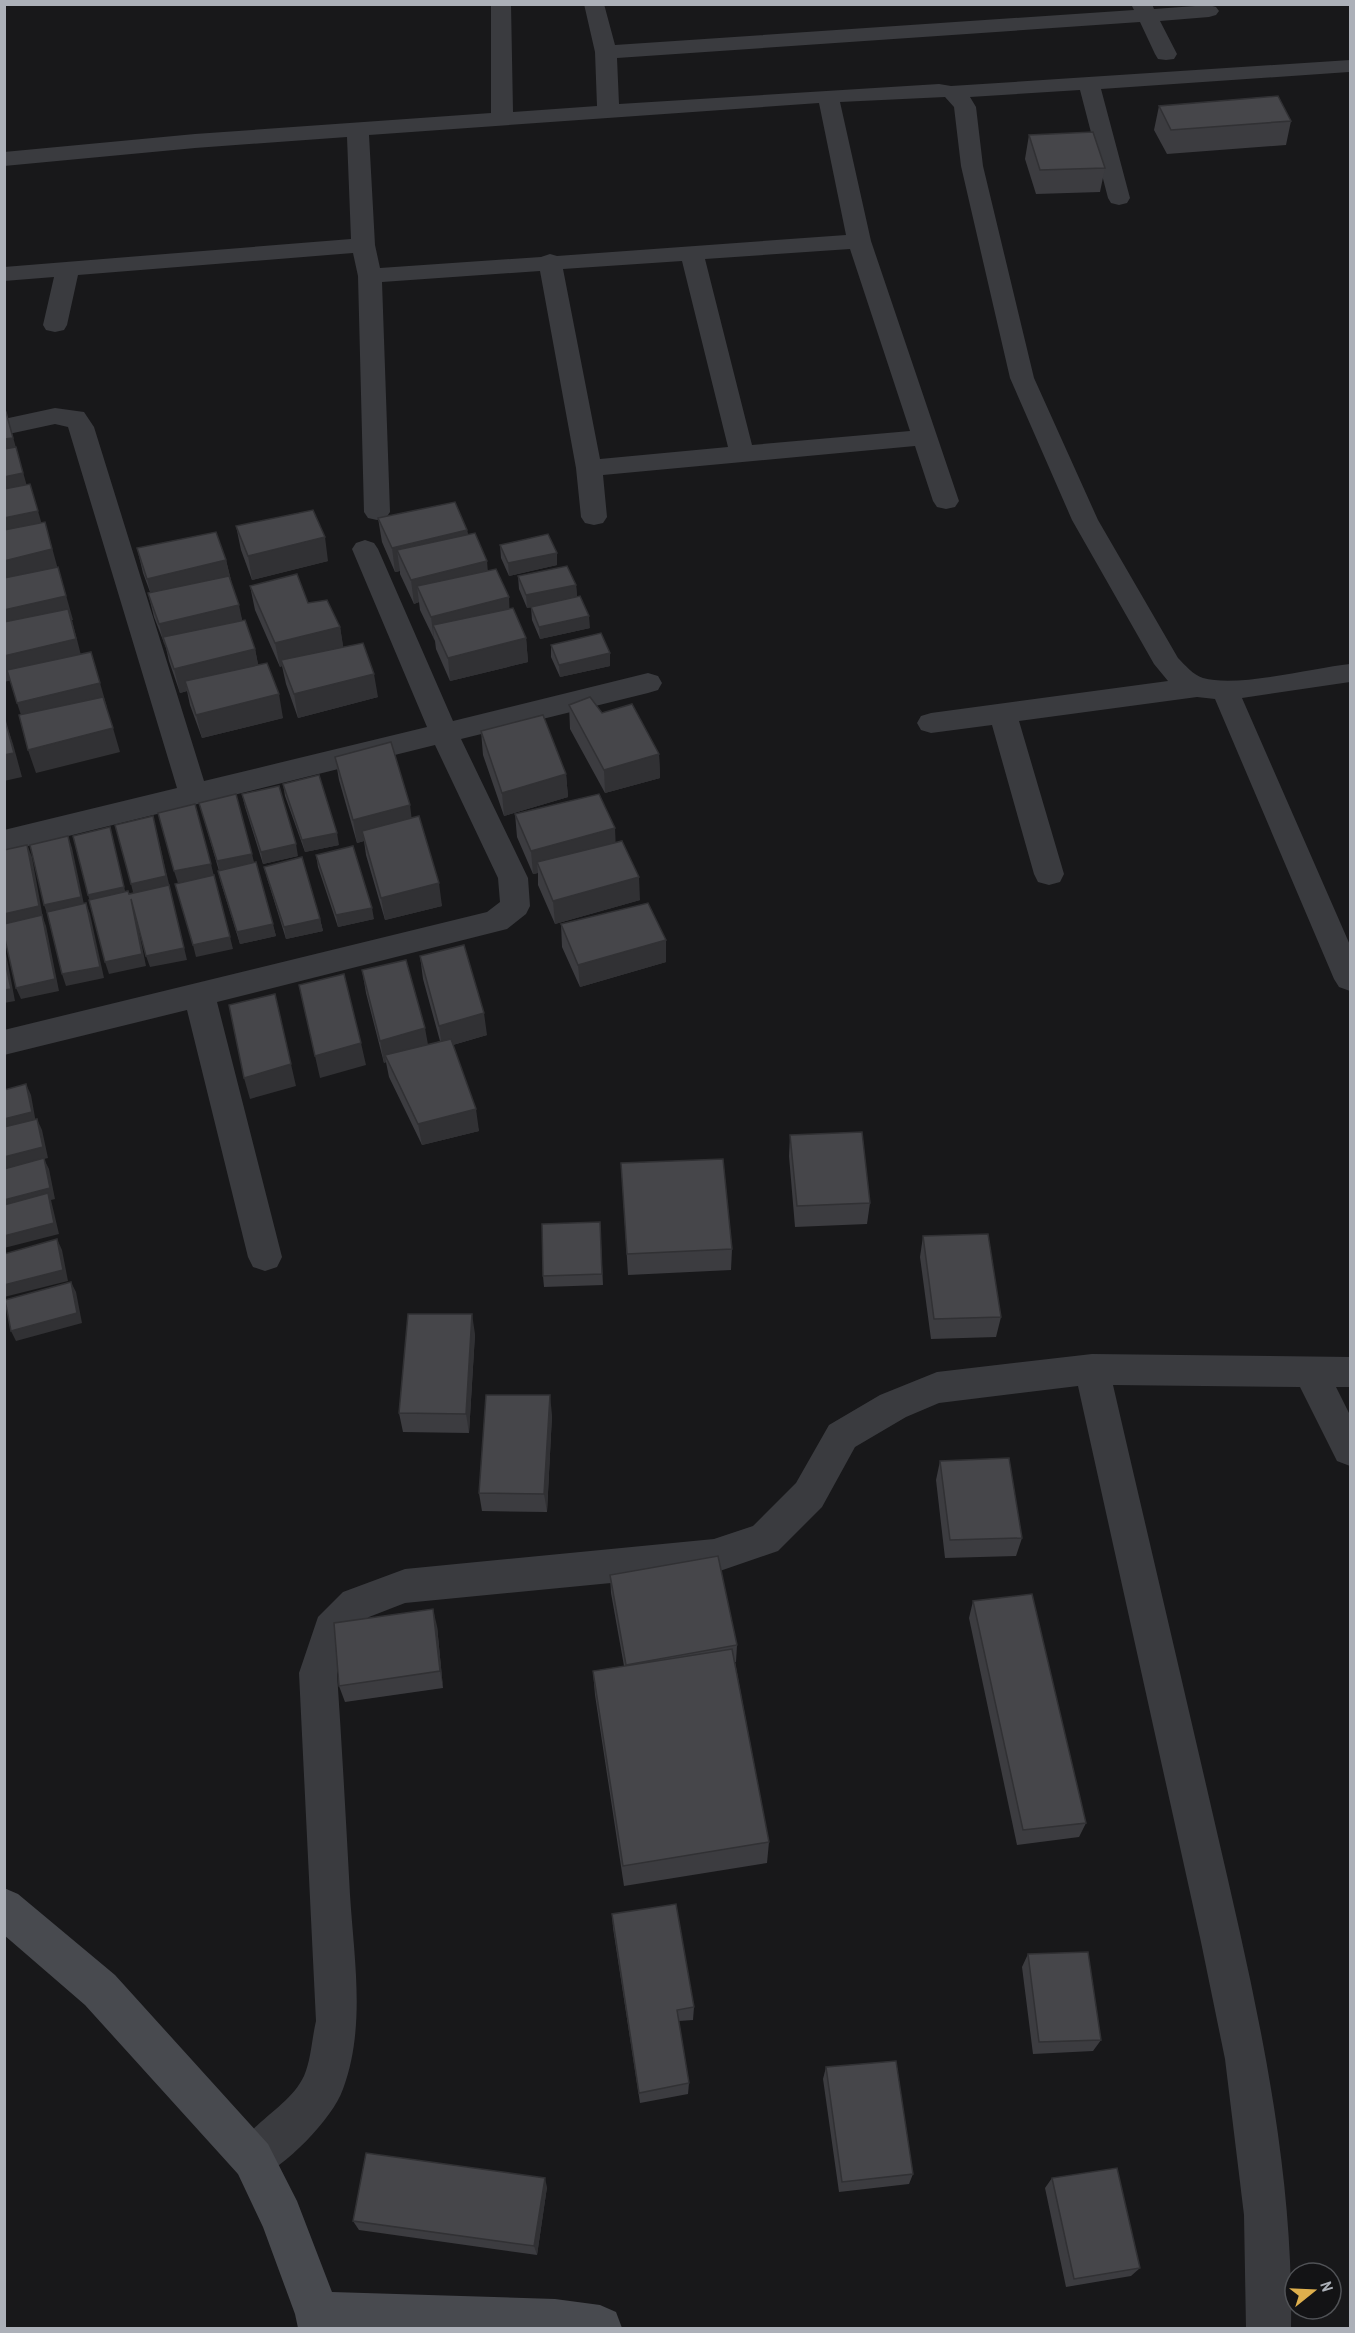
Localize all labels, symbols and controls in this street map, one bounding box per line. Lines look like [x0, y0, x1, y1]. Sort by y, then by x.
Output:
north arrow [1283, 2261, 1343, 2321]
text: N [1315, 2278, 1339, 2294]

